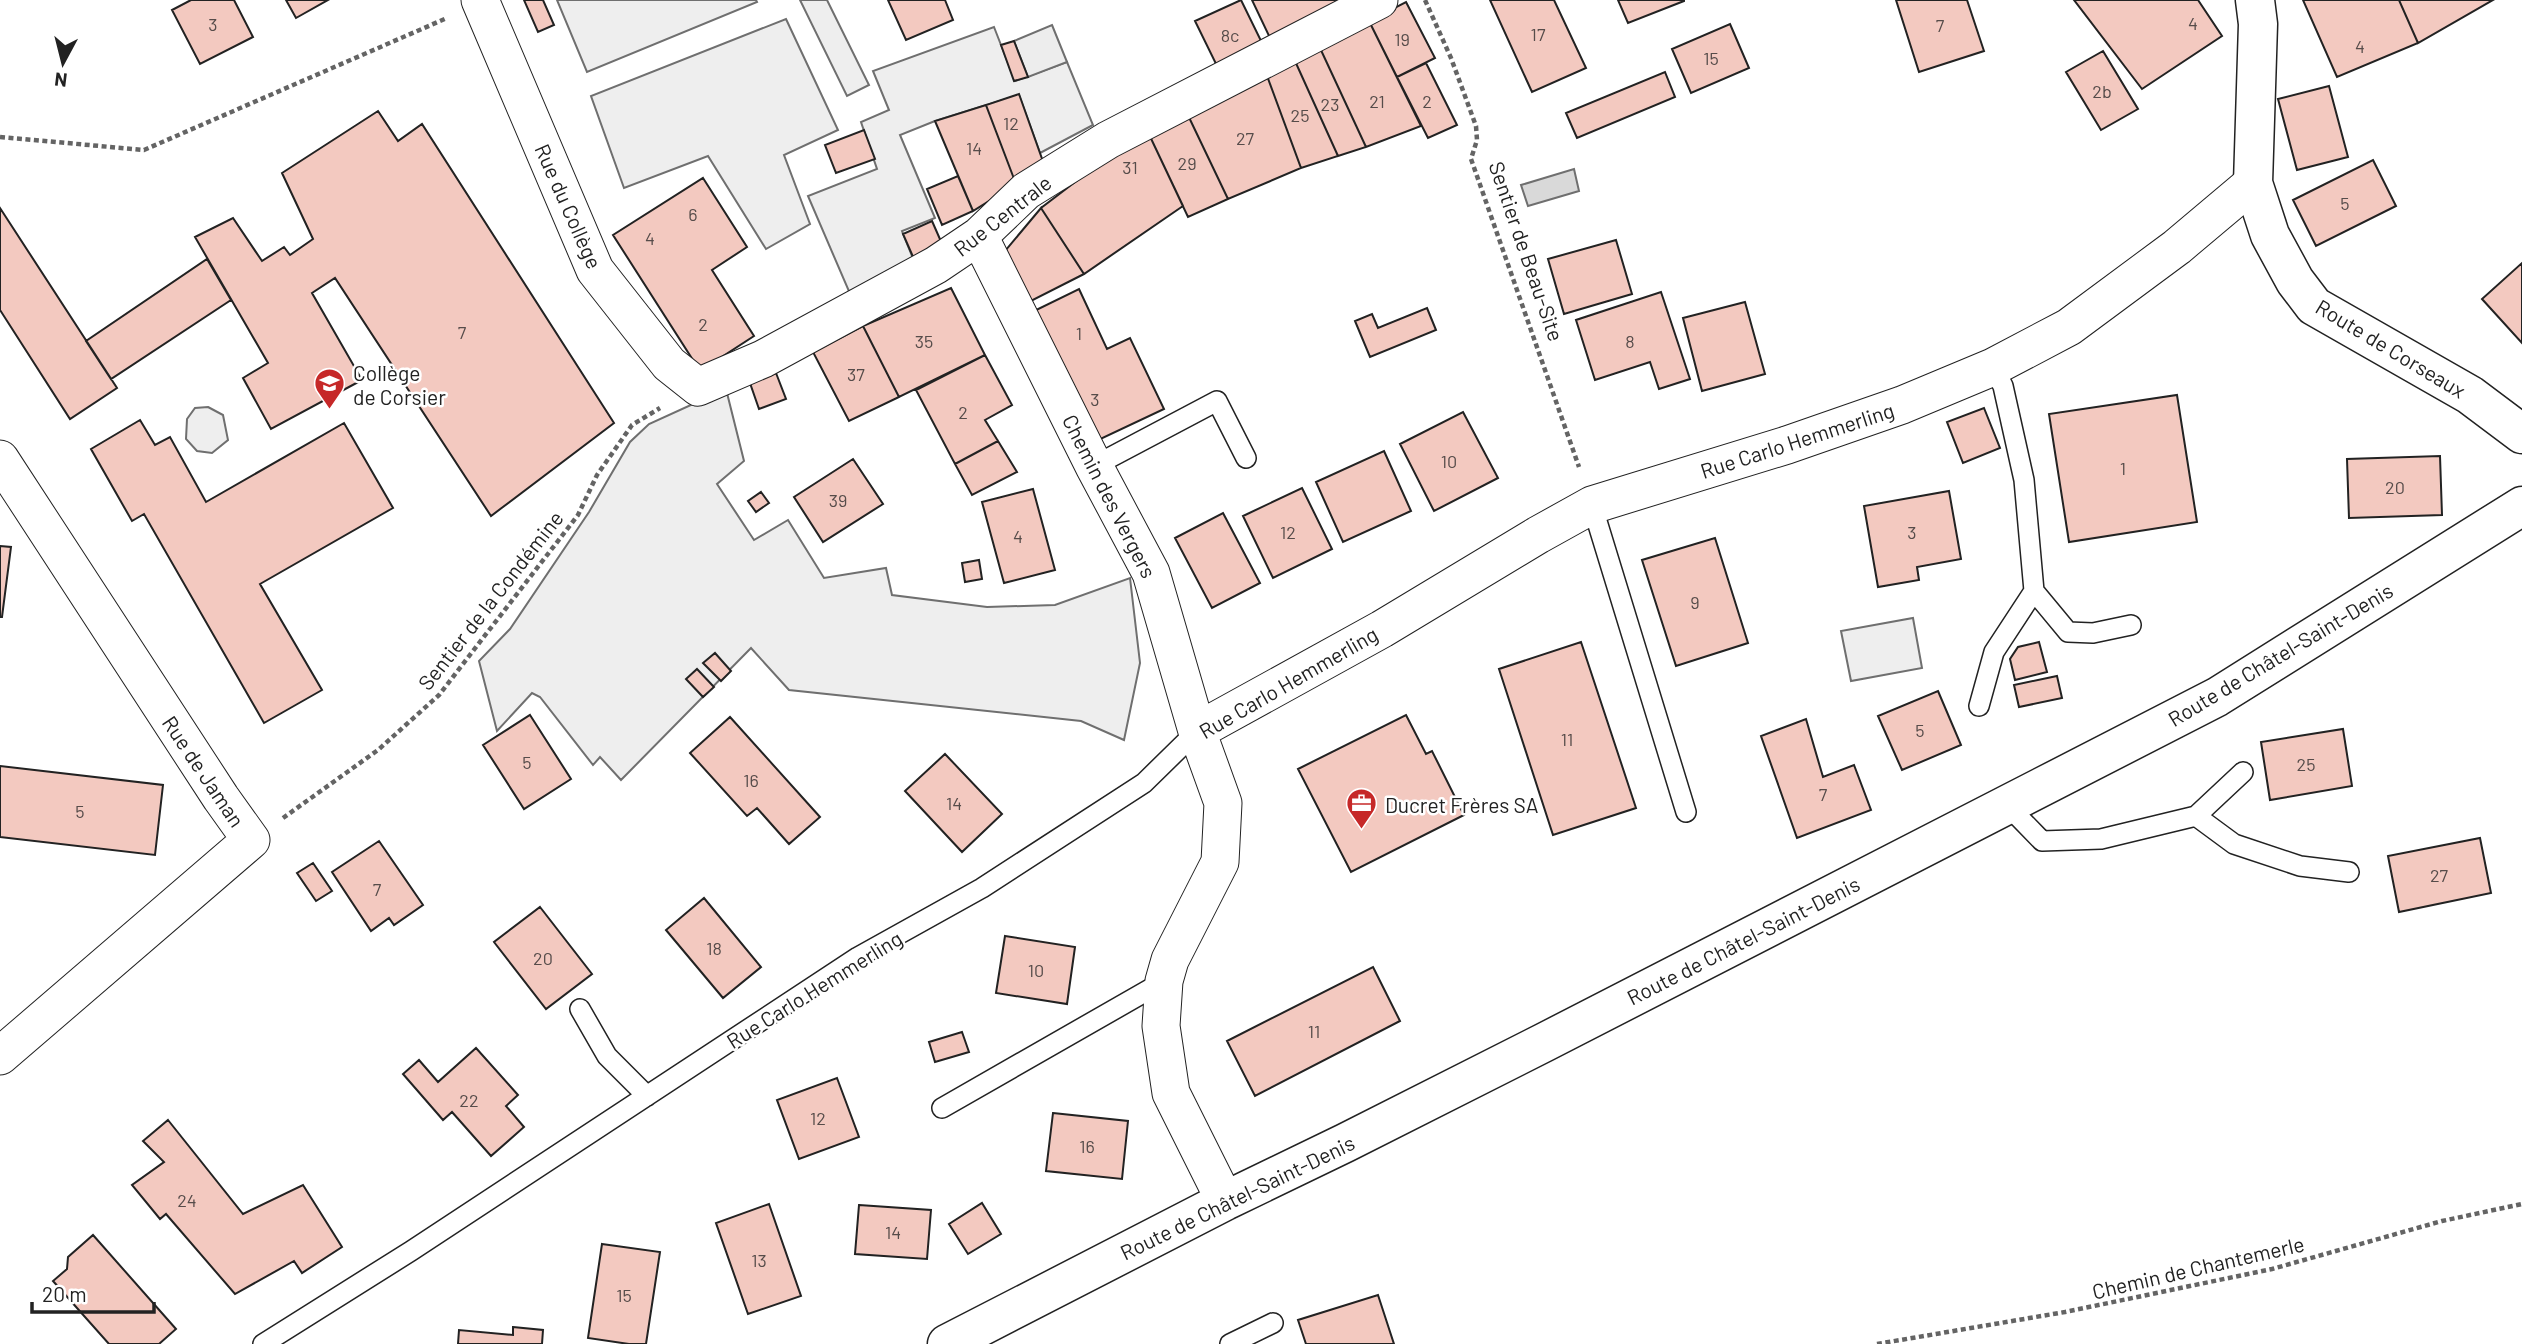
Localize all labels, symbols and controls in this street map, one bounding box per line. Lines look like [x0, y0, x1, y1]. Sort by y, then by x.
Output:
house number: 4 [2188, 12, 2198, 34]
house number: 3 [208, 13, 218, 35]
house number: 7 [1936, 14, 1945, 36]
house number: 17 [1531, 23, 1546, 45]
house number: 8c [1221, 24, 1239, 46]
north arrow [28, 28, 98, 98]
house number: 19 [1394, 28, 1410, 50]
house number: 4 [2355, 35, 2365, 57]
house number: 15 [1703, 47, 1719, 69]
text: N [53, 68, 69, 93]
house number: 2b [2092, 80, 2112, 102]
house number: 21 [1369, 90, 1385, 112]
house number: 2 [1422, 90, 1432, 112]
house number: 23 [1321, 93, 1339, 115]
house number: 25 [1291, 104, 1309, 126]
house number: 12 [1003, 112, 1019, 134]
house number: 27 [1236, 127, 1255, 149]
house number: 14 [966, 137, 982, 159]
street label: Rue du Collège [530, 140, 608, 272]
house number: 29 [1177, 152, 1197, 174]
house number: 31 [1122, 156, 1138, 178]
street label: Sentier de Beau-Site [1485, 158, 1569, 344]
street label: Rue Centrale [948, 169, 1056, 261]
house number: 5 [2340, 192, 2350, 214]
house number: 6 [688, 203, 698, 225]
house number: 4 [645, 227, 655, 249]
street label: Route de Corseaux [2312, 294, 2470, 402]
house number: 2 [698, 313, 708, 335]
house number: 7 [458, 321, 467, 343]
house number: 1 [1076, 322, 1082, 344]
house number: 35 [915, 330, 933, 352]
house number: 8 [1625, 330, 1635, 352]
place label: Collège de Corsier [353, 360, 446, 409]
house number: 37 [847, 363, 865, 385]
school or university icon: Collège de Corsier [313, 367, 347, 411]
house number: 3 [1090, 388, 1100, 410]
street label: Rue Carlo Hemmerling [1697, 397, 1897, 483]
house number: 2 [958, 401, 968, 423]
street label: Chemin des Vergers [1058, 410, 1162, 582]
house number: 10 [1441, 450, 1457, 472]
house number: 1 [2120, 457, 2126, 479]
house number: 20 [2385, 476, 2405, 498]
house number: 39 [829, 489, 847, 511]
street label: Sentier de la Condémine [412, 505, 568, 695]
house number: 12 [1280, 521, 1296, 543]
house number: 3 [1907, 521, 1917, 543]
house number: 4 [1013, 525, 1023, 547]
street label: Route de Châtel-Saint-Denis [2163, 577, 2397, 731]
house number: 9 [1690, 591, 1700, 613]
street label: Rue Carlo Hemmerling [1194, 621, 1382, 743]
street label: Rue de Jaman [158, 711, 250, 831]
house number: 5 [1915, 719, 1925, 741]
house number: 11 [1561, 728, 1573, 750]
house number: 5 [522, 751, 532, 773]
house number: 25 [2297, 753, 2315, 775]
house number: 16 [743, 769, 759, 791]
house number: 7 [1819, 783, 1828, 805]
office icon: Ducret Frères SA [1345, 787, 1379, 831]
house number: 14 [946, 792, 962, 814]
place label: Ducret Frères SA [1385, 792, 1539, 817]
house number: 5 [75, 800, 85, 822]
house number: 27 [2430, 864, 2449, 886]
street label: Route de Châtel-Saint-Denis [1623, 870, 1863, 1010]
house number: 7 [373, 878, 382, 900]
street label: Rue Carlo Hemmerling [722, 925, 906, 1053]
house number: 18 [706, 937, 722, 959]
house number: 20 [533, 947, 553, 969]
house number: 10 [1028, 959, 1044, 981]
house number: 11 [1308, 1020, 1320, 1042]
house number: 22 [459, 1089, 479, 1111]
house number: 12 [810, 1107, 826, 1129]
street label: Route de Châtel-Saint-Denis [1116, 1129, 1358, 1265]
house number: 16 [1079, 1135, 1095, 1157]
house number: 24 [177, 1189, 197, 1211]
house number: 14 [885, 1221, 901, 1243]
street label: Chemin de Chantemerle [2089, 1230, 2307, 1304]
house number: 13 [751, 1249, 767, 1271]
scale bar [32, 1270, 154, 1314]
text: 20 m [42, 1281, 87, 1306]
house number: 15 [616, 1284, 632, 1306]

